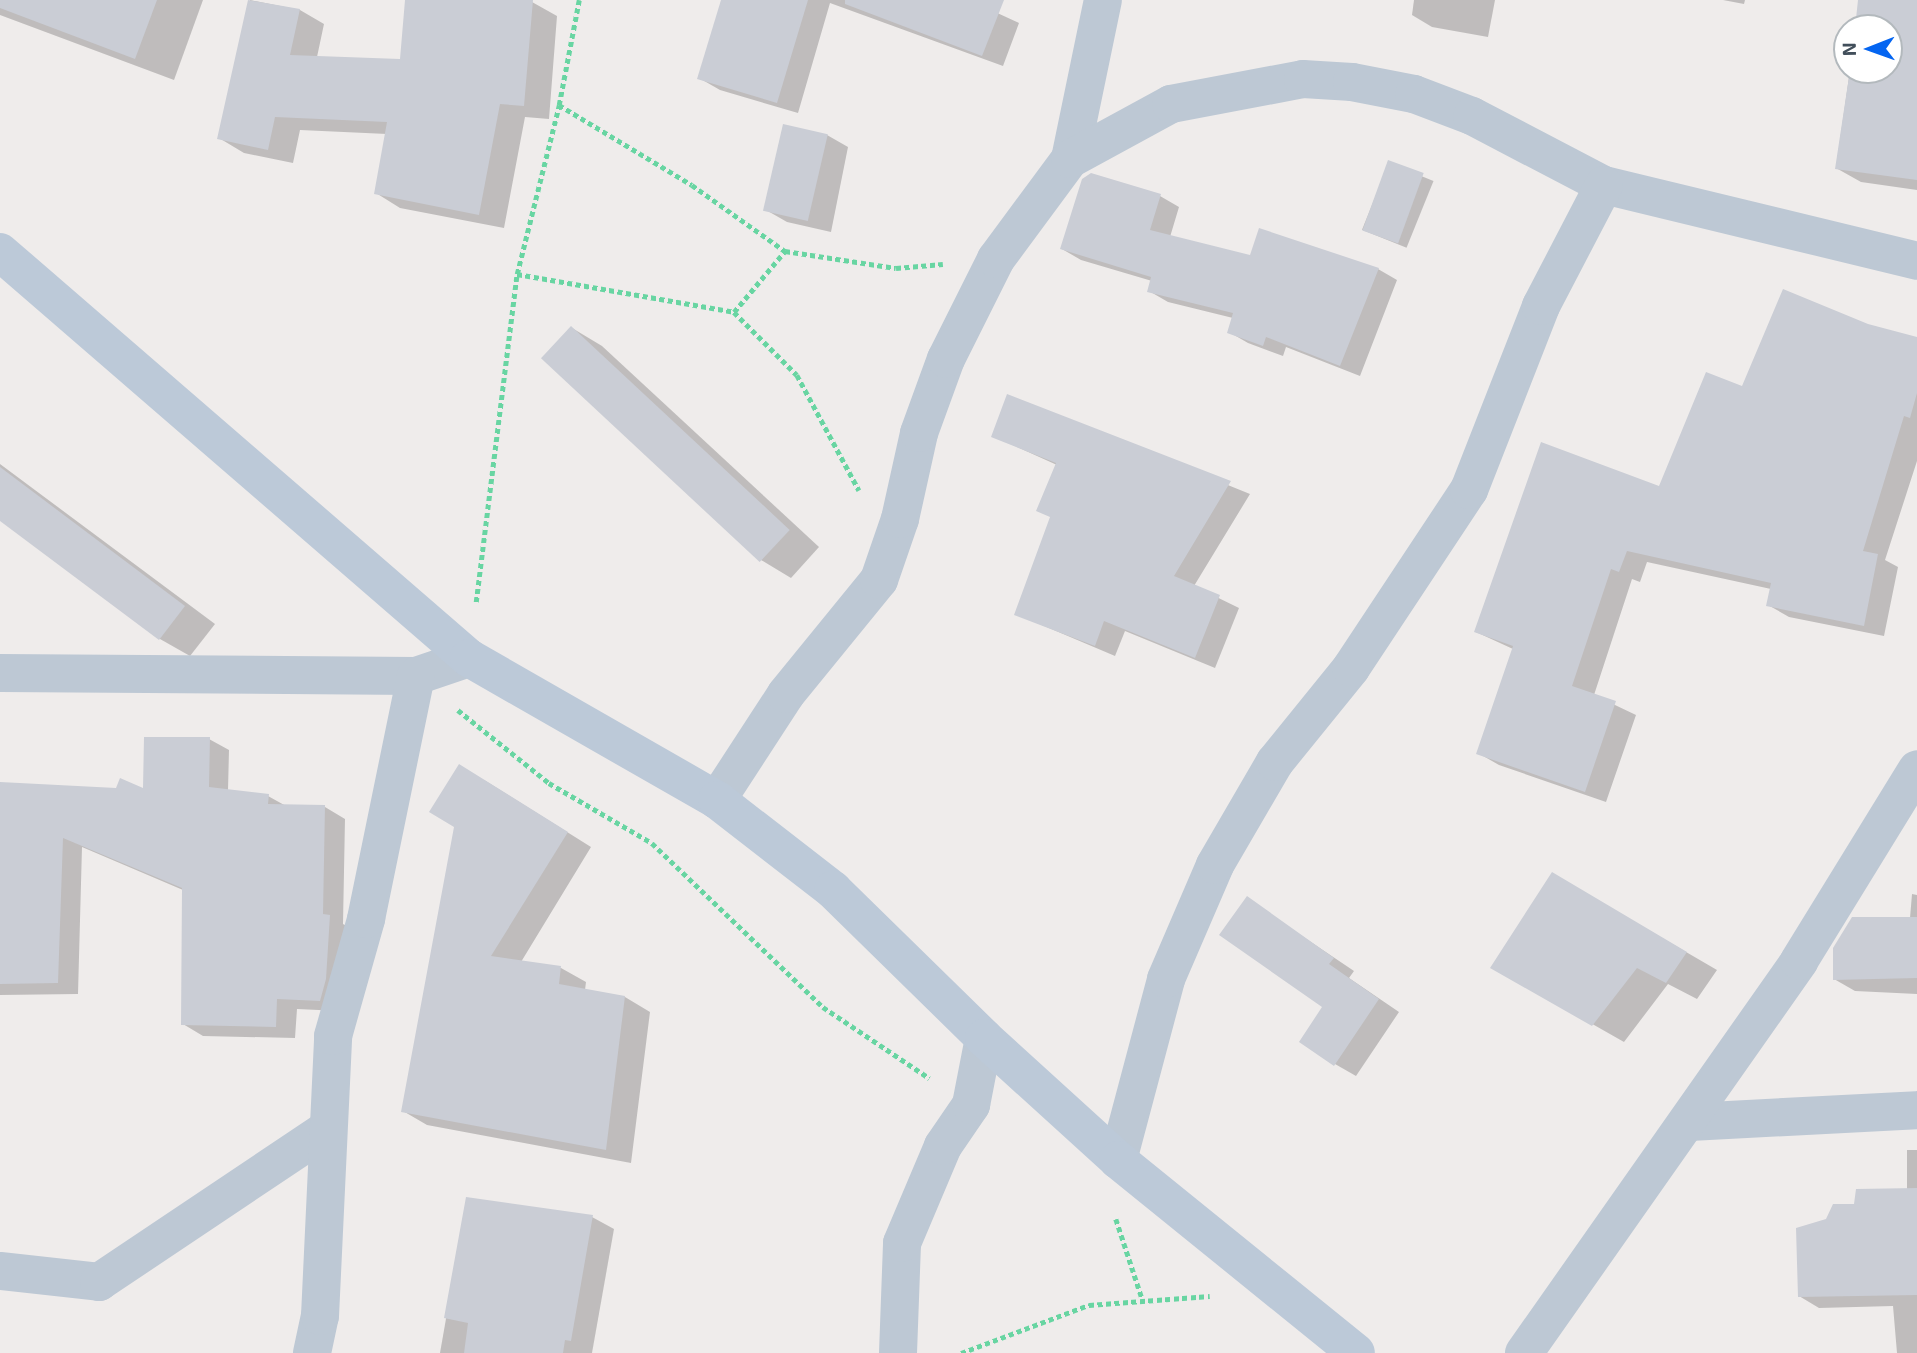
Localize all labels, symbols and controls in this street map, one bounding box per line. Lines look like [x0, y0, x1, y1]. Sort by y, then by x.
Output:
north arrow [1833, 14, 1903, 84]
text: N [1837, 42, 1860, 56]

